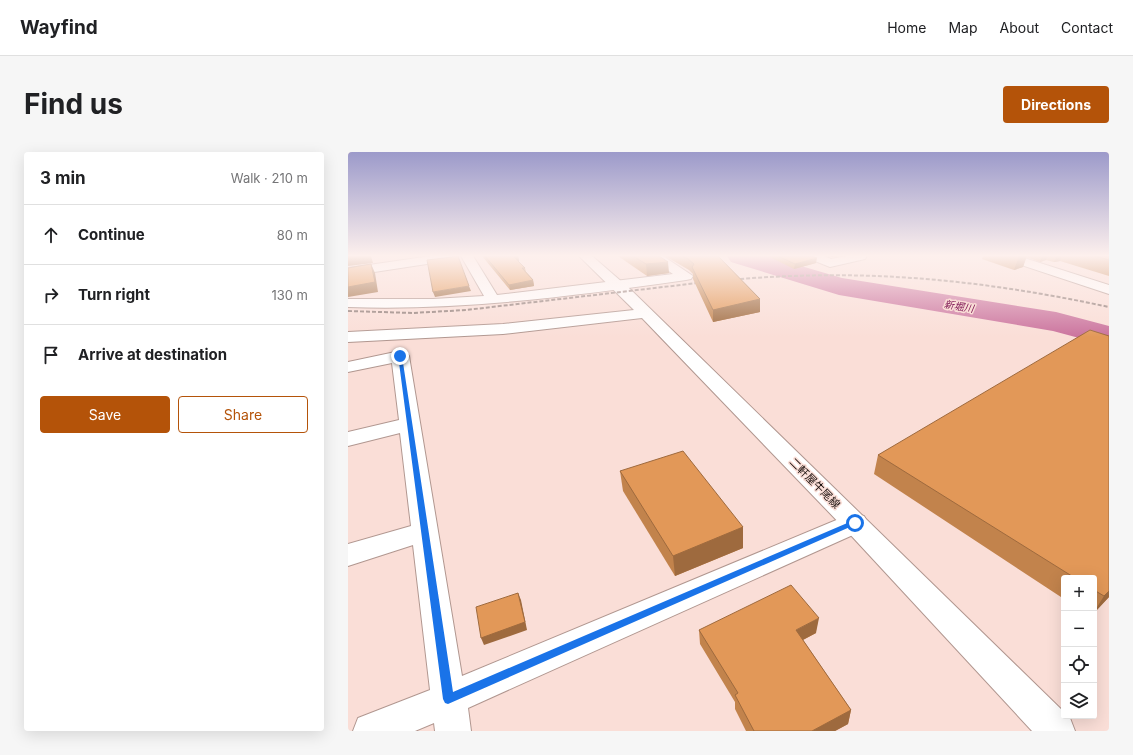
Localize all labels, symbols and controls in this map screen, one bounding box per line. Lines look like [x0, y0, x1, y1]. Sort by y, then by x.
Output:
text: Wayfind [20, 16, 98, 39]
text: Home [887, 19, 926, 36]
text: Map [948, 19, 978, 36]
text: About [1000, 19, 1039, 36]
text: Contact [1061, 19, 1113, 36]
button: Directions [1003, 86, 1109, 123]
text: Find us [24, 87, 123, 121]
text: 3 min [40, 168, 86, 188]
text: Walk · 210 m [231, 170, 308, 186]
icon: ahead [40, 224, 62, 246]
text: Continue [78, 225, 145, 244]
text: 80 m [277, 227, 308, 243]
icon: right [40, 284, 62, 306]
text: Turn right [78, 285, 150, 304]
text: 130 m [271, 287, 308, 303]
water label: 新堀川 [943, 298, 976, 314]
icon: arrive [40, 344, 62, 366]
text: Arrive at destination [78, 345, 227, 364]
route end [391, 347, 409, 365]
button: Save [40, 396, 170, 433]
button: Share [178, 396, 308, 433]
street label: 二軒屋牛尾線 [787, 455, 843, 511]
route start [846, 514, 864, 532]
map controls [1061, 575, 1097, 719]
button: + [1061, 575, 1097, 611]
button: − [1061, 611, 1097, 647]
button: locate [1061, 647, 1097, 683]
button: layers [1061, 683, 1097, 719]

